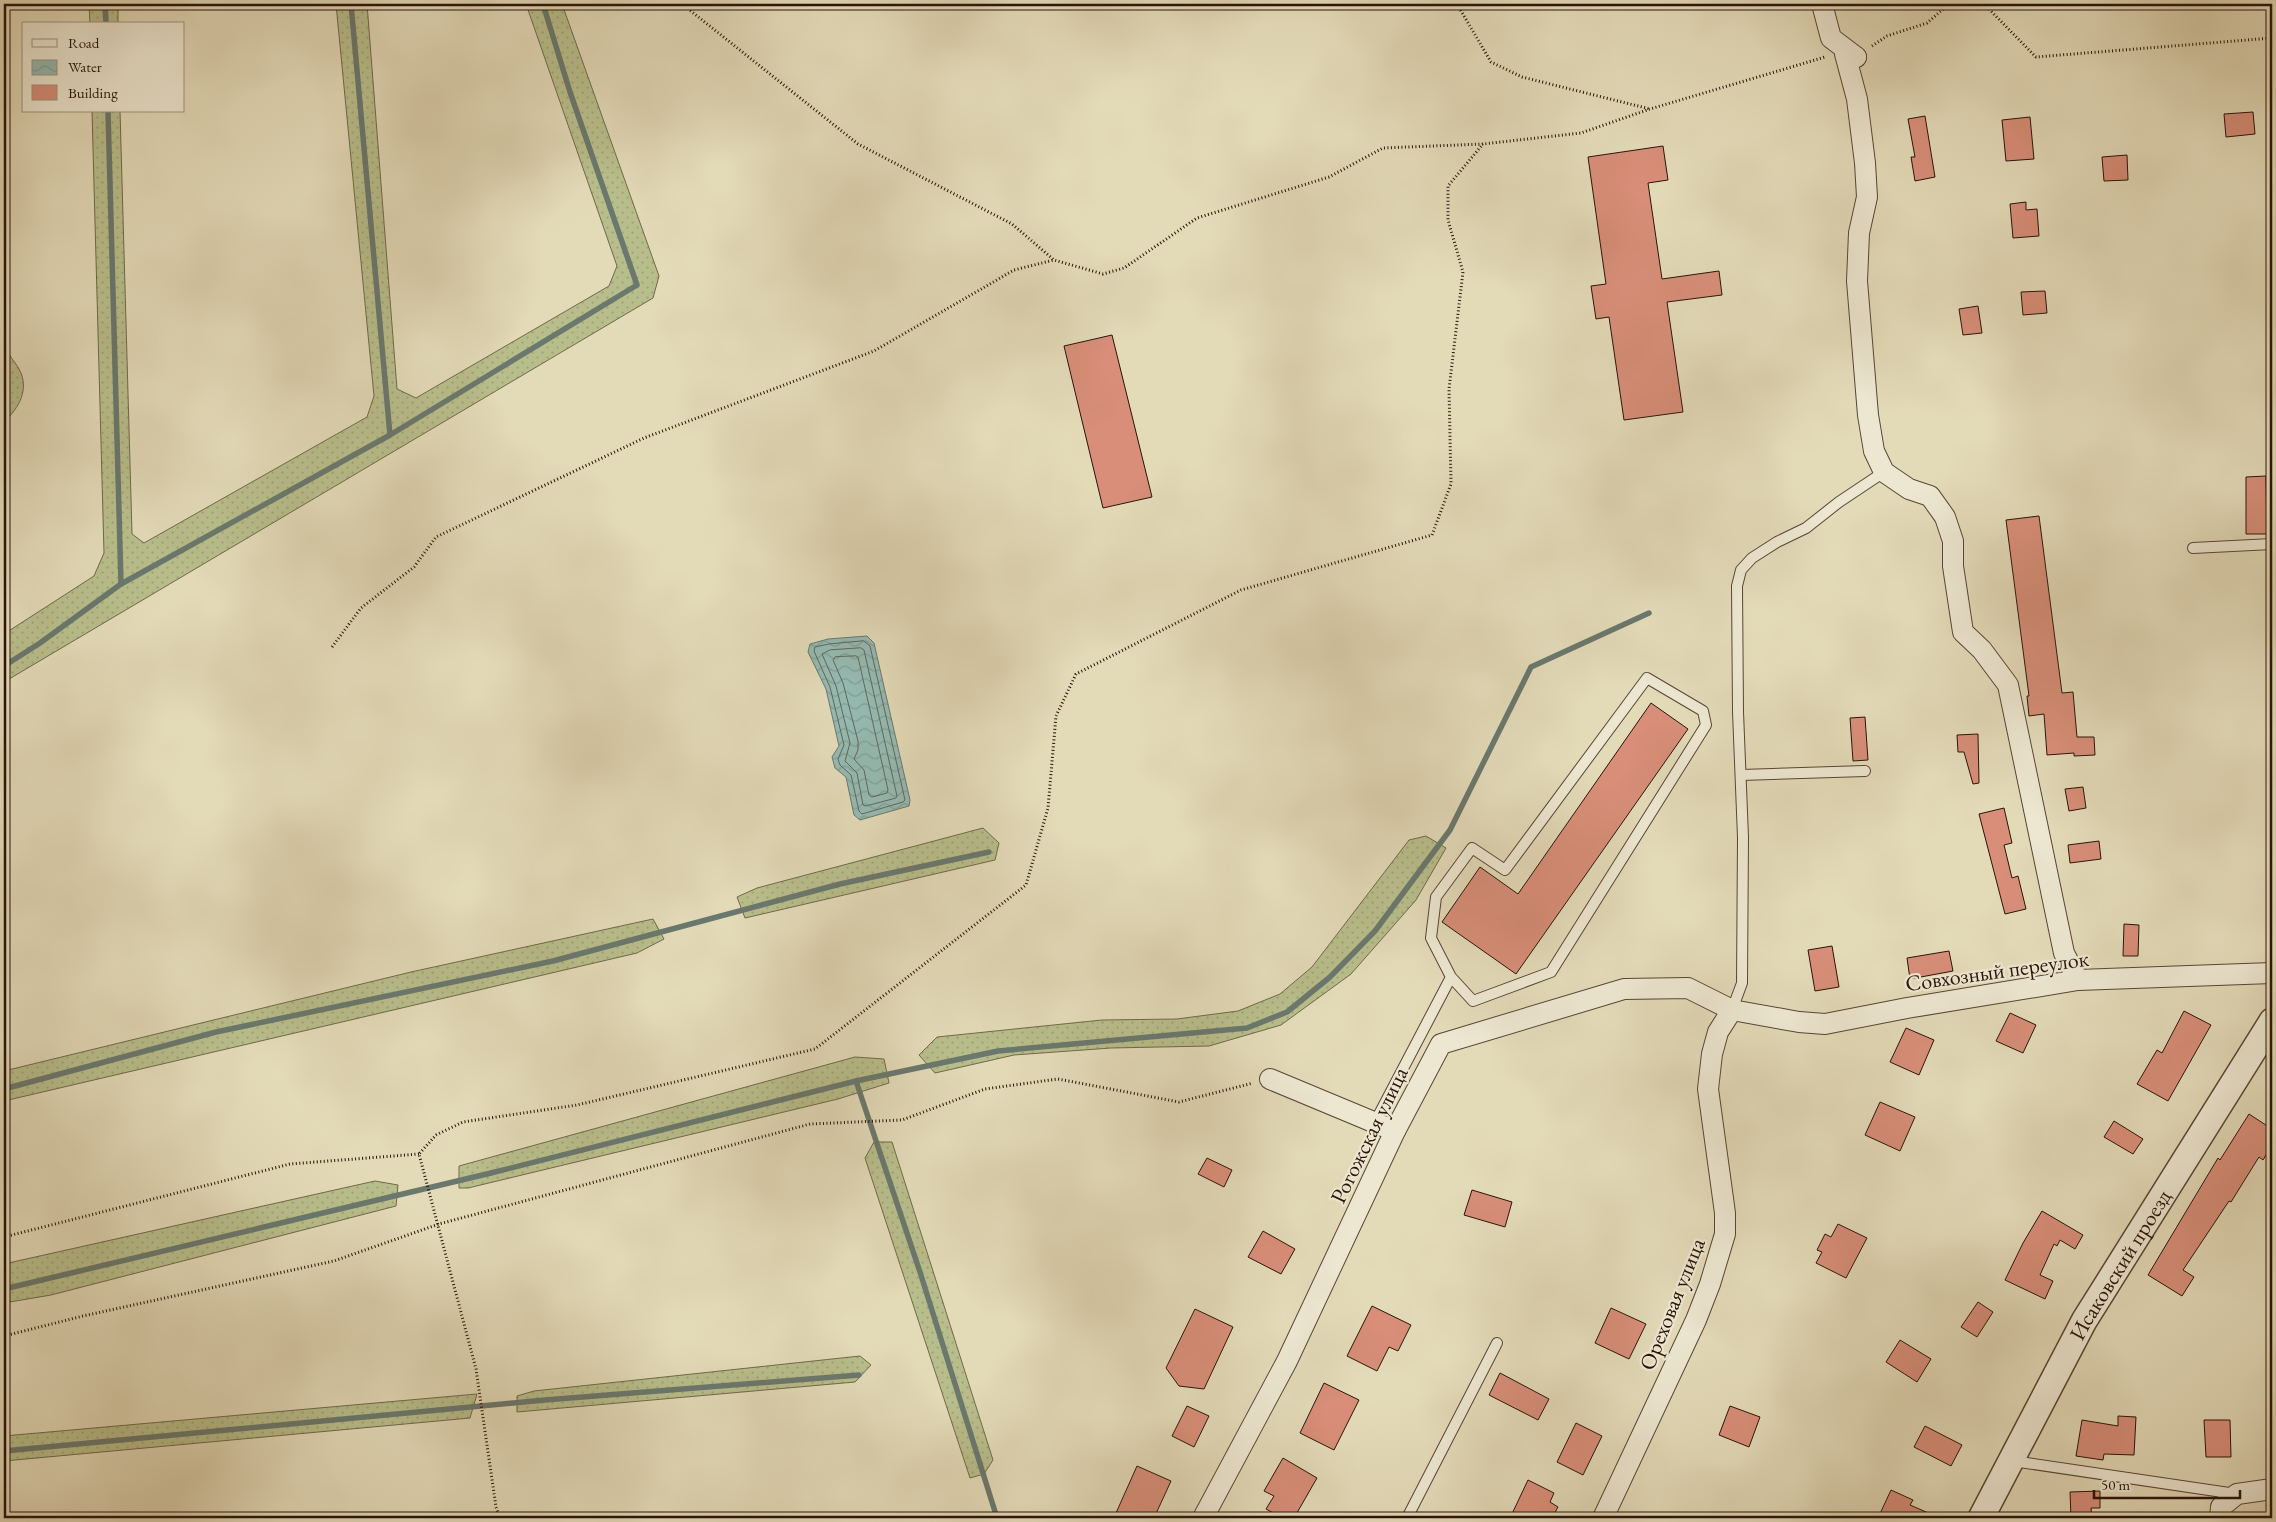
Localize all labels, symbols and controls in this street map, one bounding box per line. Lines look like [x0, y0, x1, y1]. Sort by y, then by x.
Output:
legend [22, 22, 185, 112]
text: Road [68, 33, 100, 52]
text: Water [68, 57, 102, 76]
text: Building [68, 83, 118, 102]
street label: Совхозный переулок [1903, 944, 2091, 998]
street label: Рогожская улица [1323, 1062, 1415, 1208]
street label: Исаковский проезд [2062, 1184, 2177, 1345]
street label: Ореховая улица [1632, 1233, 1712, 1374]
scale bar [2094, 1467, 2240, 1499]
text: 50 m [2101, 1475, 2130, 1494]

